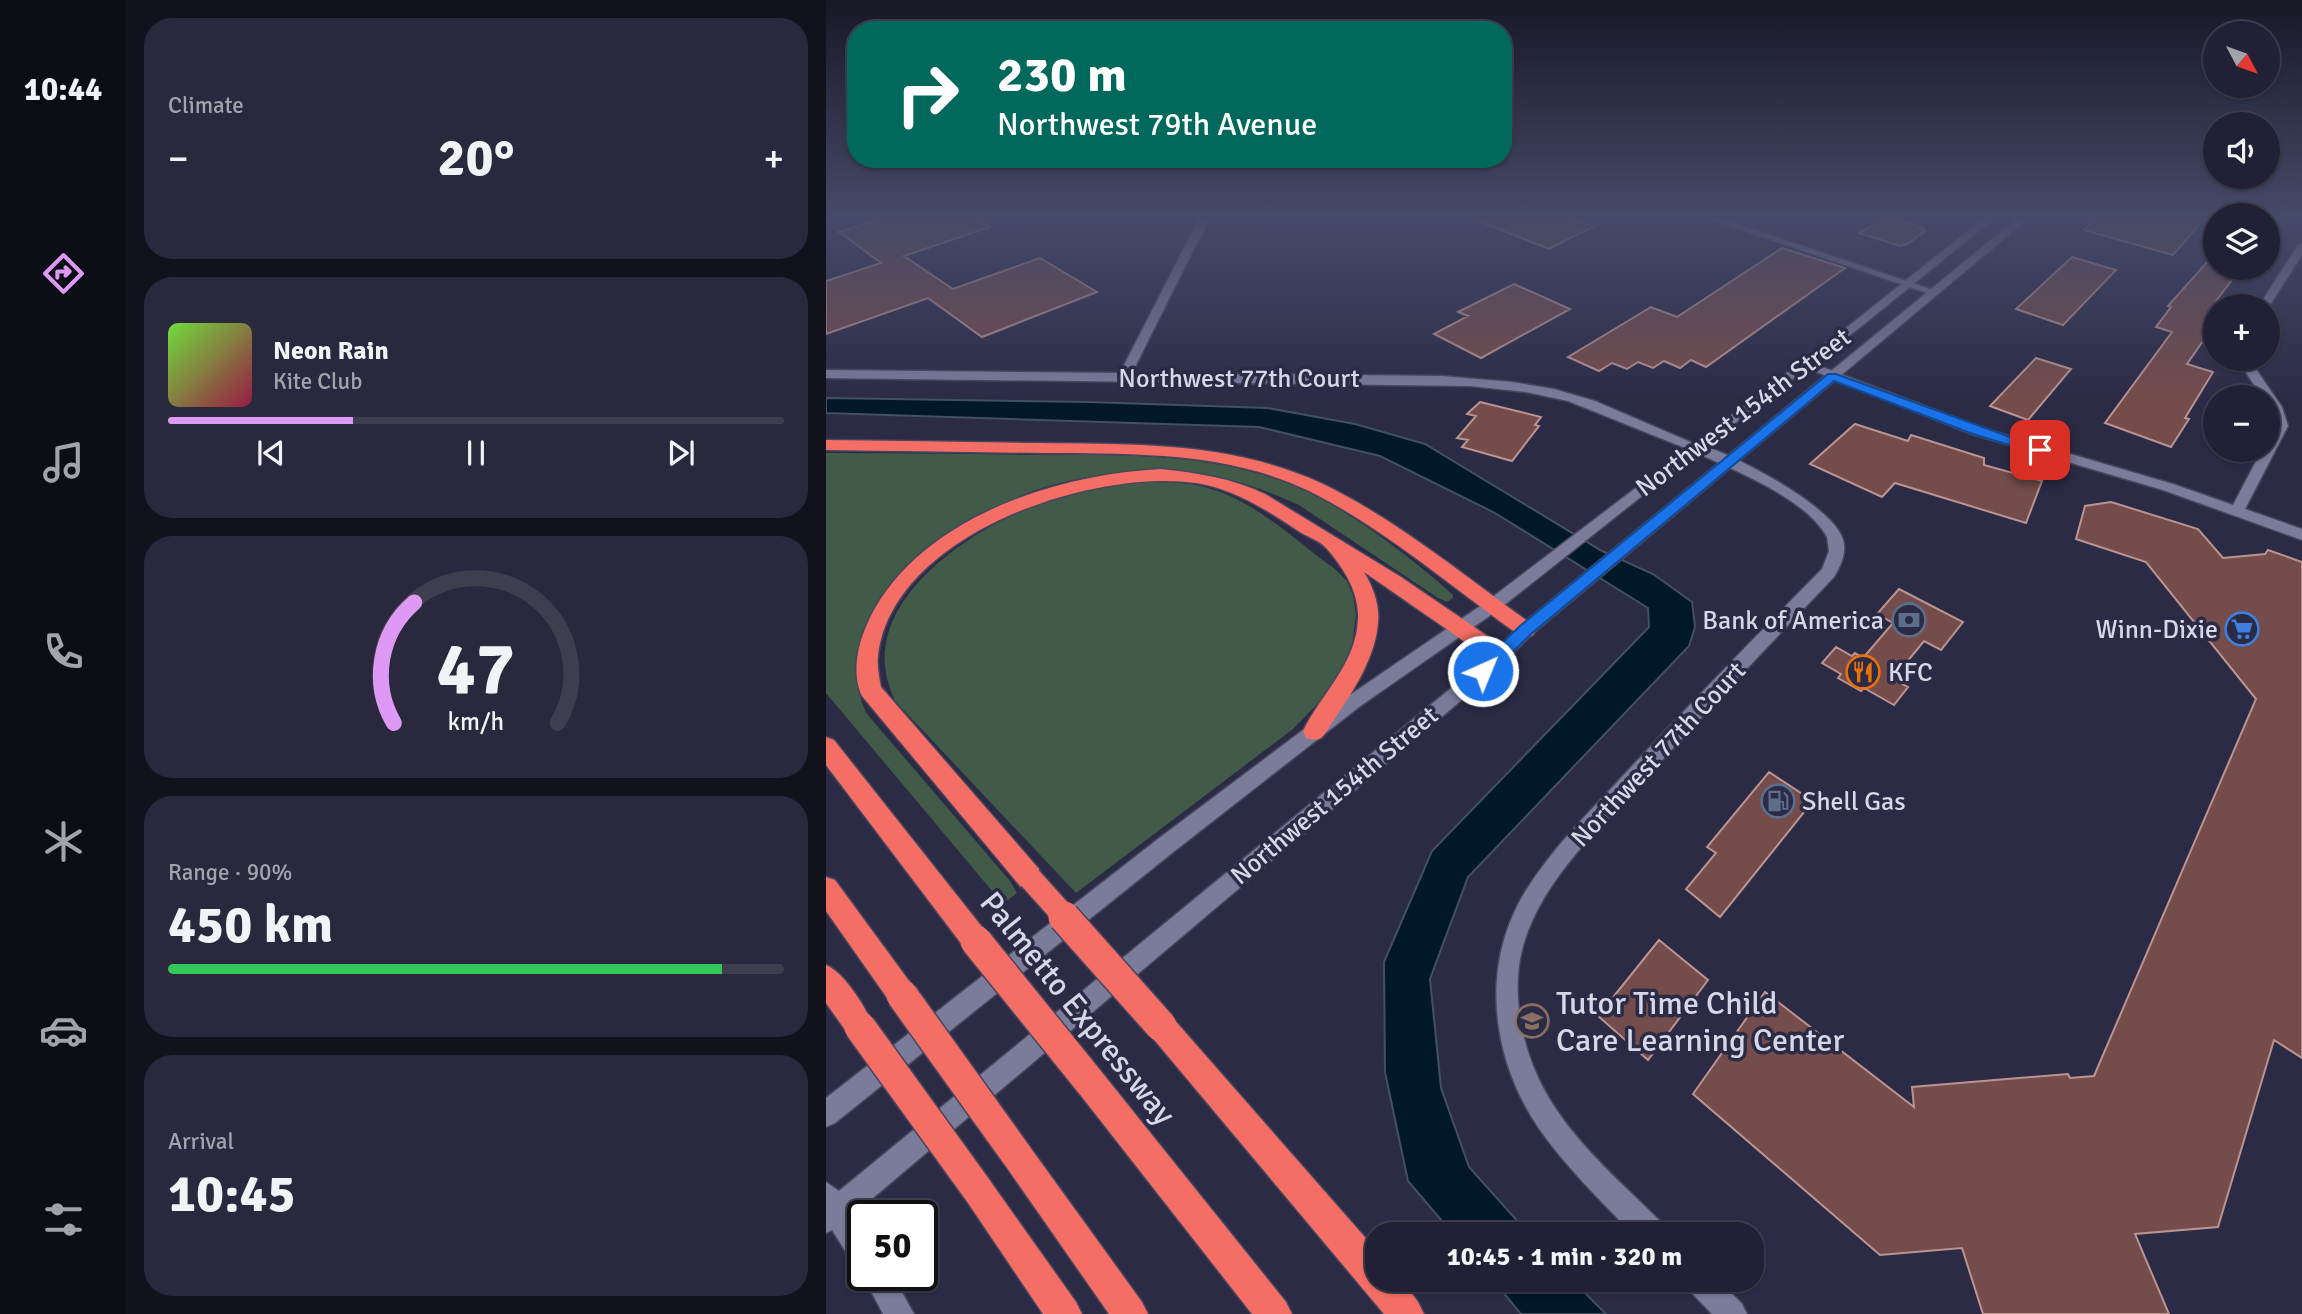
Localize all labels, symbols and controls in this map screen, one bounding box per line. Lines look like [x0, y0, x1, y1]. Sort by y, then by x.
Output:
north arrow [2203, 21, 2280, 98]
map controls [2203, 21, 2280, 462]
text: 230 m [997, 45, 1127, 105]
icon: right [882, 49, 973, 140]
text: 10:44 [24, 70, 102, 109]
text: Climate [168, 91, 244, 120]
text: Northwest 79th Avenue [997, 105, 1317, 144]
button: sound [2203, 112, 2280, 189]
text: 20° [438, 126, 514, 190]
text: − [168, 135, 189, 182]
text: + [763, 135, 784, 182]
button: layers [2203, 203, 2280, 280]
icon: directions [39, 249, 88, 298]
button: + [2203, 294, 2280, 371]
street label: Northwest 154th Street [1630, 322, 1857, 504]
text: Neon Rain [273, 335, 389, 367]
street label: Northwest 77th Court [1118, 363, 1360, 395]
text: Kite Club [273, 367, 362, 396]
button: − [2203, 385, 2280, 462]
pin [2010, 420, 2070, 480]
icon: arrive [2021, 431, 2059, 469]
icon: previous [252, 434, 290, 472]
icon: pause [457, 434, 495, 472]
icon: next [662, 434, 700, 472]
icon: music [39, 438, 88, 487]
bank icon: Bank of America [1890, 601, 1928, 639]
place label: Bank of America [1702, 605, 1884, 637]
supermarket icon: Winn-Dixie [2223, 610, 2261, 648]
place label: Winn-Dixie [2096, 614, 2218, 646]
text: 47 [437, 625, 515, 714]
icon: phone [39, 627, 88, 676]
position arrow [1446, 634, 1520, 708]
restaurant icon: KFC [1844, 653, 1882, 691]
street label: Northwest 77th Court [1565, 656, 1753, 854]
place label: KFC [1888, 657, 1933, 689]
street label: Northwest 154th Street [1225, 700, 1445, 892]
text: km/h [448, 706, 504, 737]
fuel station icon: Shell Gas [1759, 782, 1797, 820]
place label: Shell Gas [1802, 786, 1906, 818]
icon: climate [39, 817, 88, 866]
text: Range · 90% [168, 858, 292, 887]
street label: Palmetto Expressway [972, 884, 1184, 1133]
text: 450 km [168, 893, 333, 957]
place label: Tutor Time Child Care Learning Center [1556, 984, 1844, 1060]
school or university icon: Tutor Time Child Care Learning Center [1513, 1002, 1551, 1040]
icon: car [39, 1006, 88, 1055]
text: Arrival [168, 1127, 234, 1156]
text: 10:45 [168, 1162, 296, 1226]
icon: filters [39, 1195, 88, 1244]
speed limit sign: 50 [847, 1200, 938, 1291]
text: 10:45 · 1 min · 320 m [1447, 1241, 1682, 1273]

